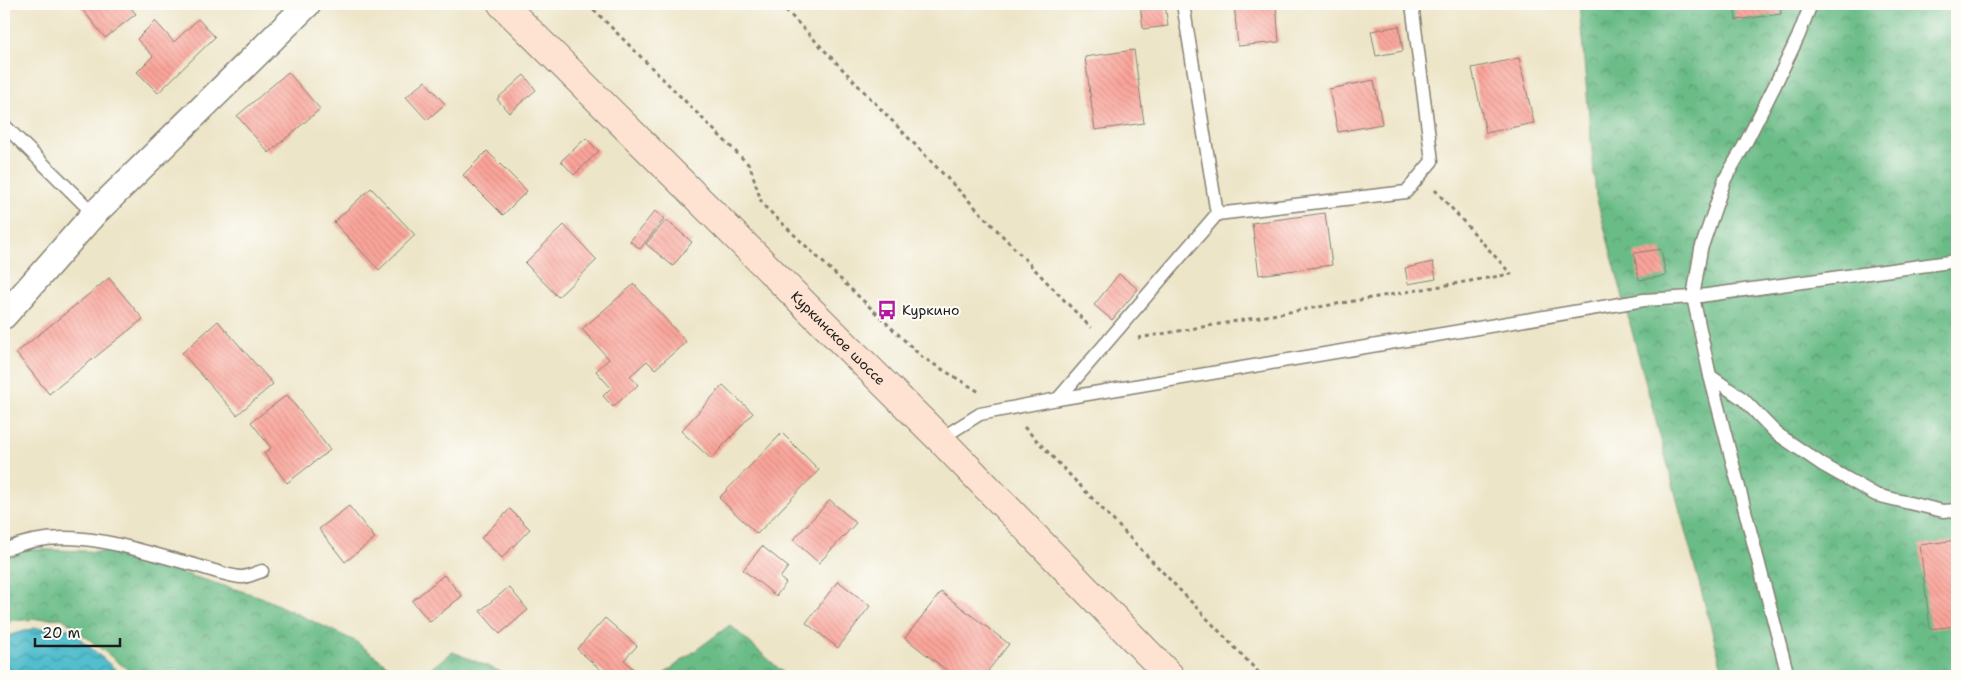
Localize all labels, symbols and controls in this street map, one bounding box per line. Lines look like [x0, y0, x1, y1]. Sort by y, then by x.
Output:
street label: Куркинское шоссе [787, 287, 890, 389]
bus stop icon: Куркино [876, 299, 898, 321]
place label: Куркино [902, 301, 959, 319]
scale bar [35, 615, 120, 647]
text: 20 m [42, 623, 81, 643]

